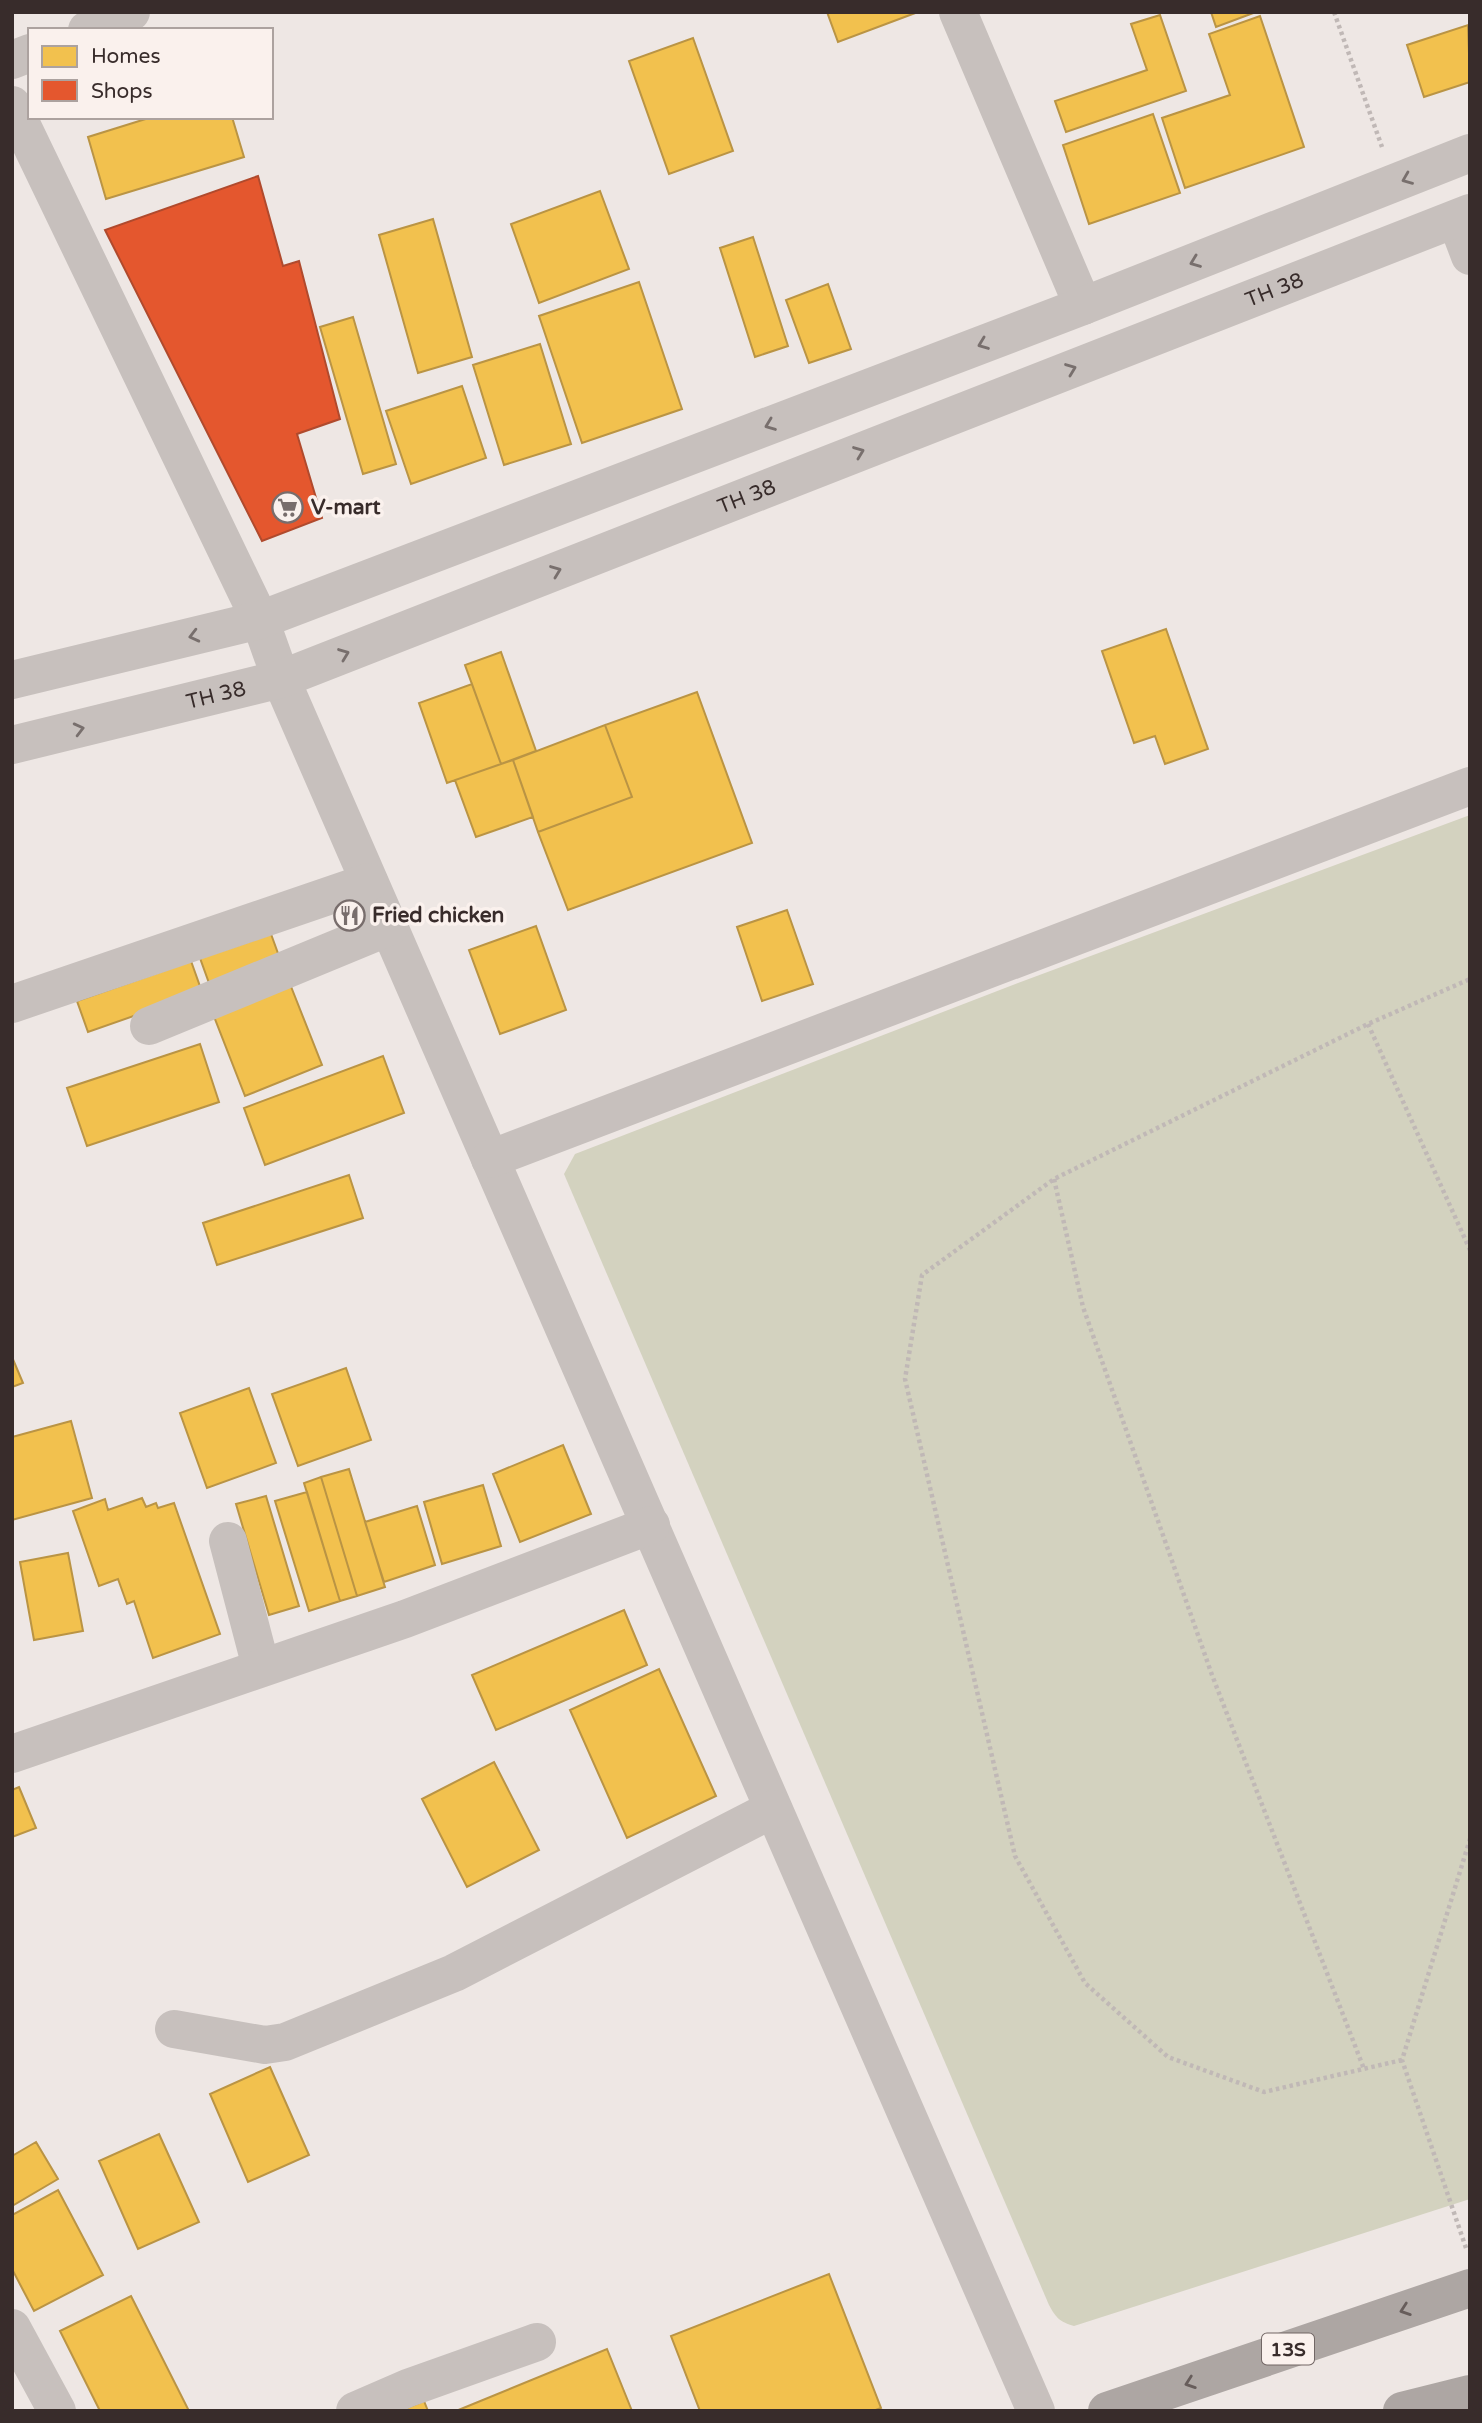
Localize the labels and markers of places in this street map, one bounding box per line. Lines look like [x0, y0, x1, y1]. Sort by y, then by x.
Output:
supermarket icon: V-mart [271, 490, 305, 524]
place label: V-mart [311, 495, 381, 520]
restaurant icon: Fried chicken [332, 898, 366, 932]
place label: Fried chicken [372, 903, 504, 928]

